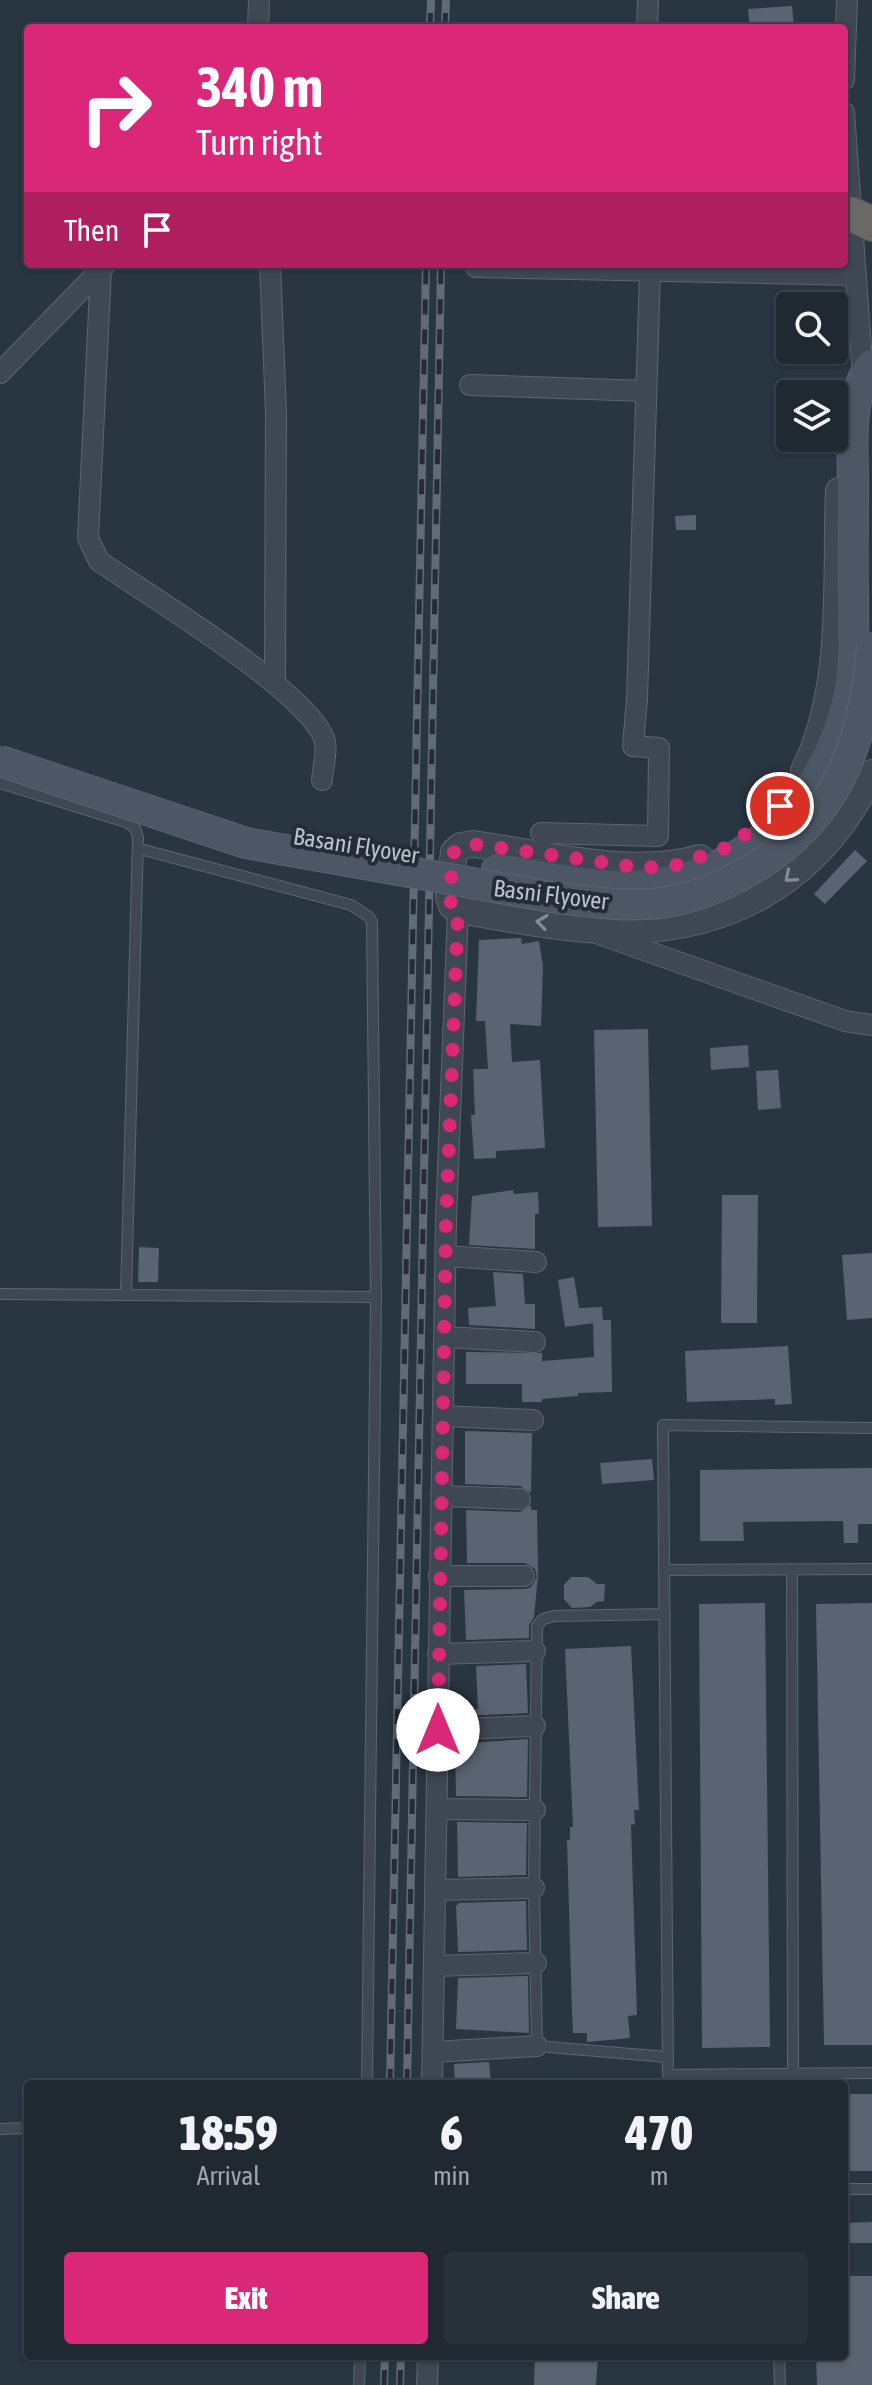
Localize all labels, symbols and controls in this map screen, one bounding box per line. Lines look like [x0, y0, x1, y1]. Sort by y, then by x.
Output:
text: 340 m [196, 55, 323, 119]
icon: right [64, 56, 168, 160]
text: Turn right [196, 121, 323, 163]
icon: arrive [135, 208, 179, 252]
text: Then [64, 213, 119, 247]
map controls [776, 292, 848, 452]
button: search [776, 292, 848, 364]
button: layers [776, 380, 848, 452]
pin [746, 772, 814, 840]
icon: arrive [758, 784, 802, 828]
street label: Basani Flyover [291, 822, 422, 869]
one-way arrow [785, 867, 799, 882]
street label: Basni Flyover [492, 874, 611, 915]
one-way arrow [535, 914, 549, 931]
position arrow [396, 1688, 480, 1772]
text: 18:59 [179, 2105, 278, 2160]
text: 6 [440, 2105, 463, 2160]
text: 470 [625, 2105, 693, 2160]
text: Arrival [197, 2161, 260, 2191]
text: min [433, 2161, 470, 2191]
text: m [650, 2161, 668, 2191]
button: Exit [64, 2252, 428, 2344]
button: Share [444, 2252, 808, 2344]

